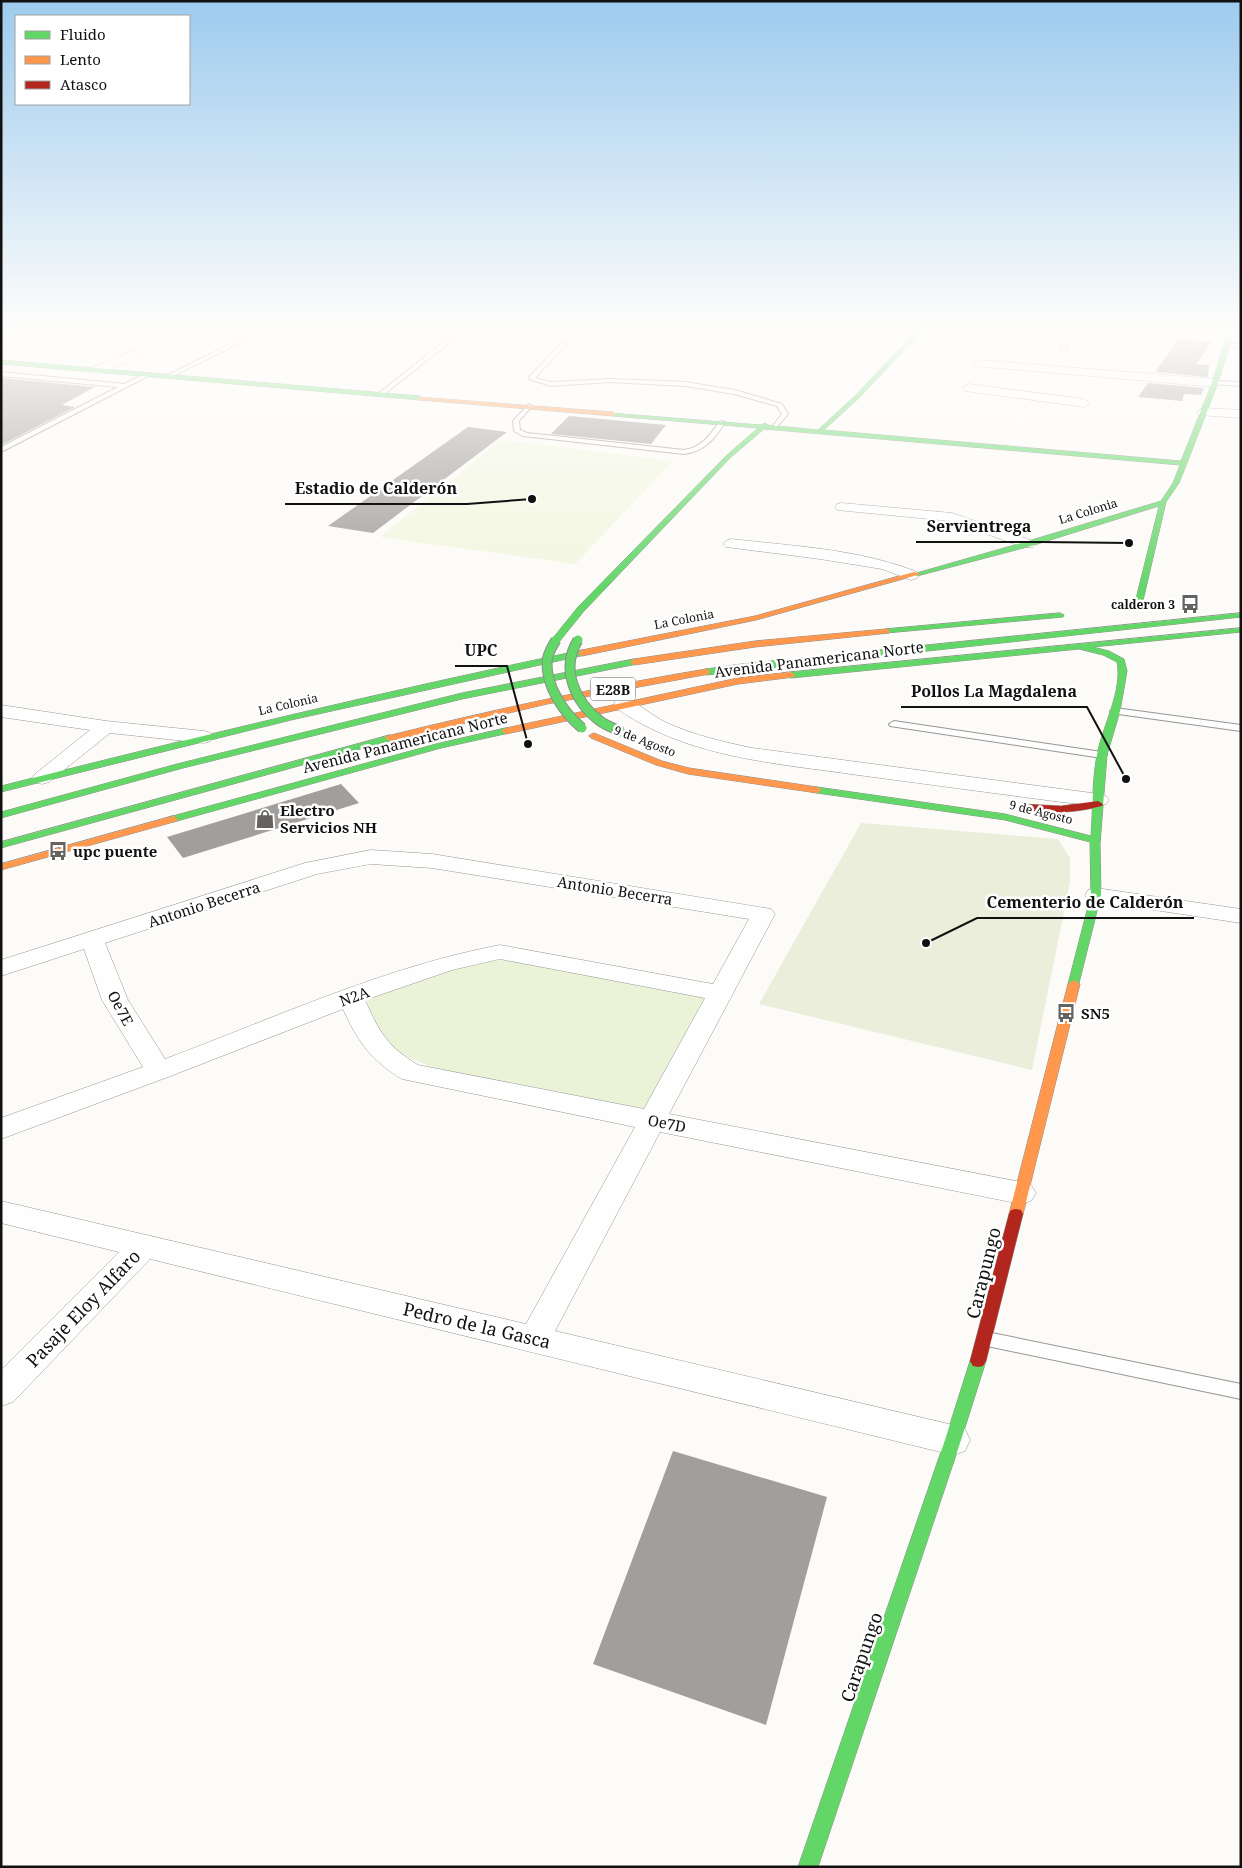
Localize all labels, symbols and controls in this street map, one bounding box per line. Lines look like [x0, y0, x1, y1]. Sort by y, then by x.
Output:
legend [15, 15, 190, 105]
text: Fluido [60, 24, 106, 44]
text: Lento [60, 49, 101, 69]
text: Atasco [60, 74, 107, 94]
callout: Estadio de Calderón [285, 473, 467, 504]
text: Estadio de Calderón [295, 477, 457, 499]
street label: La Colonia [1057, 494, 1120, 528]
callout: Servientrega [916, 511, 1041, 542]
text: Servientrega [927, 515, 1032, 537]
bus stop icon: calderon 3 [1179, 593, 1201, 615]
place label: calderon 3 [1111, 596, 1175, 613]
street label: La Colonia [653, 605, 716, 633]
callout: UPC [455, 635, 507, 666]
street label: Avenida Panamericana Norte [713, 636, 925, 682]
text: UPC [465, 639, 498, 661]
callout: Pollos La Magdalena [901, 676, 1087, 707]
road number: E28B [590, 678, 636, 701]
text: Pollos La Magdalena [911, 680, 1077, 702]
street label: La Colonia [257, 689, 320, 719]
street label: Avenida Panamericana Norte [300, 707, 510, 777]
street label: 9 de Agosto [612, 721, 678, 761]
street label: 9 de Agosto [1007, 796, 1075, 828]
place label: Electro Servicios NH [280, 800, 377, 837]
shop icon: Electro Servicios NH [254, 808, 276, 830]
bus stop icon: upc puente [47, 840, 69, 862]
place label: upc puente [73, 841, 157, 861]
street label: Antonio Becerra [556, 871, 674, 909]
street label: Antonio Becerra [145, 876, 263, 932]
callout: Cementerio de Calderón [977, 887, 1194, 918]
text: Cementerio de Calderón [986, 891, 1184, 913]
street label: N2A [336, 981, 372, 1011]
street label: Oe7E [104, 987, 138, 1029]
bus stop icon: SN5 [1055, 1002, 1077, 1024]
place label: SN5 [1081, 1003, 1110, 1023]
street label: Oe7D [646, 1110, 688, 1137]
street label: Carapungo [960, 1225, 1006, 1321]
street label: Pasaje Eloy Alfaro [21, 1244, 145, 1372]
street label: Pedro de la Gasca [401, 1296, 553, 1354]
street label: Carapungo [834, 1609, 888, 1705]

